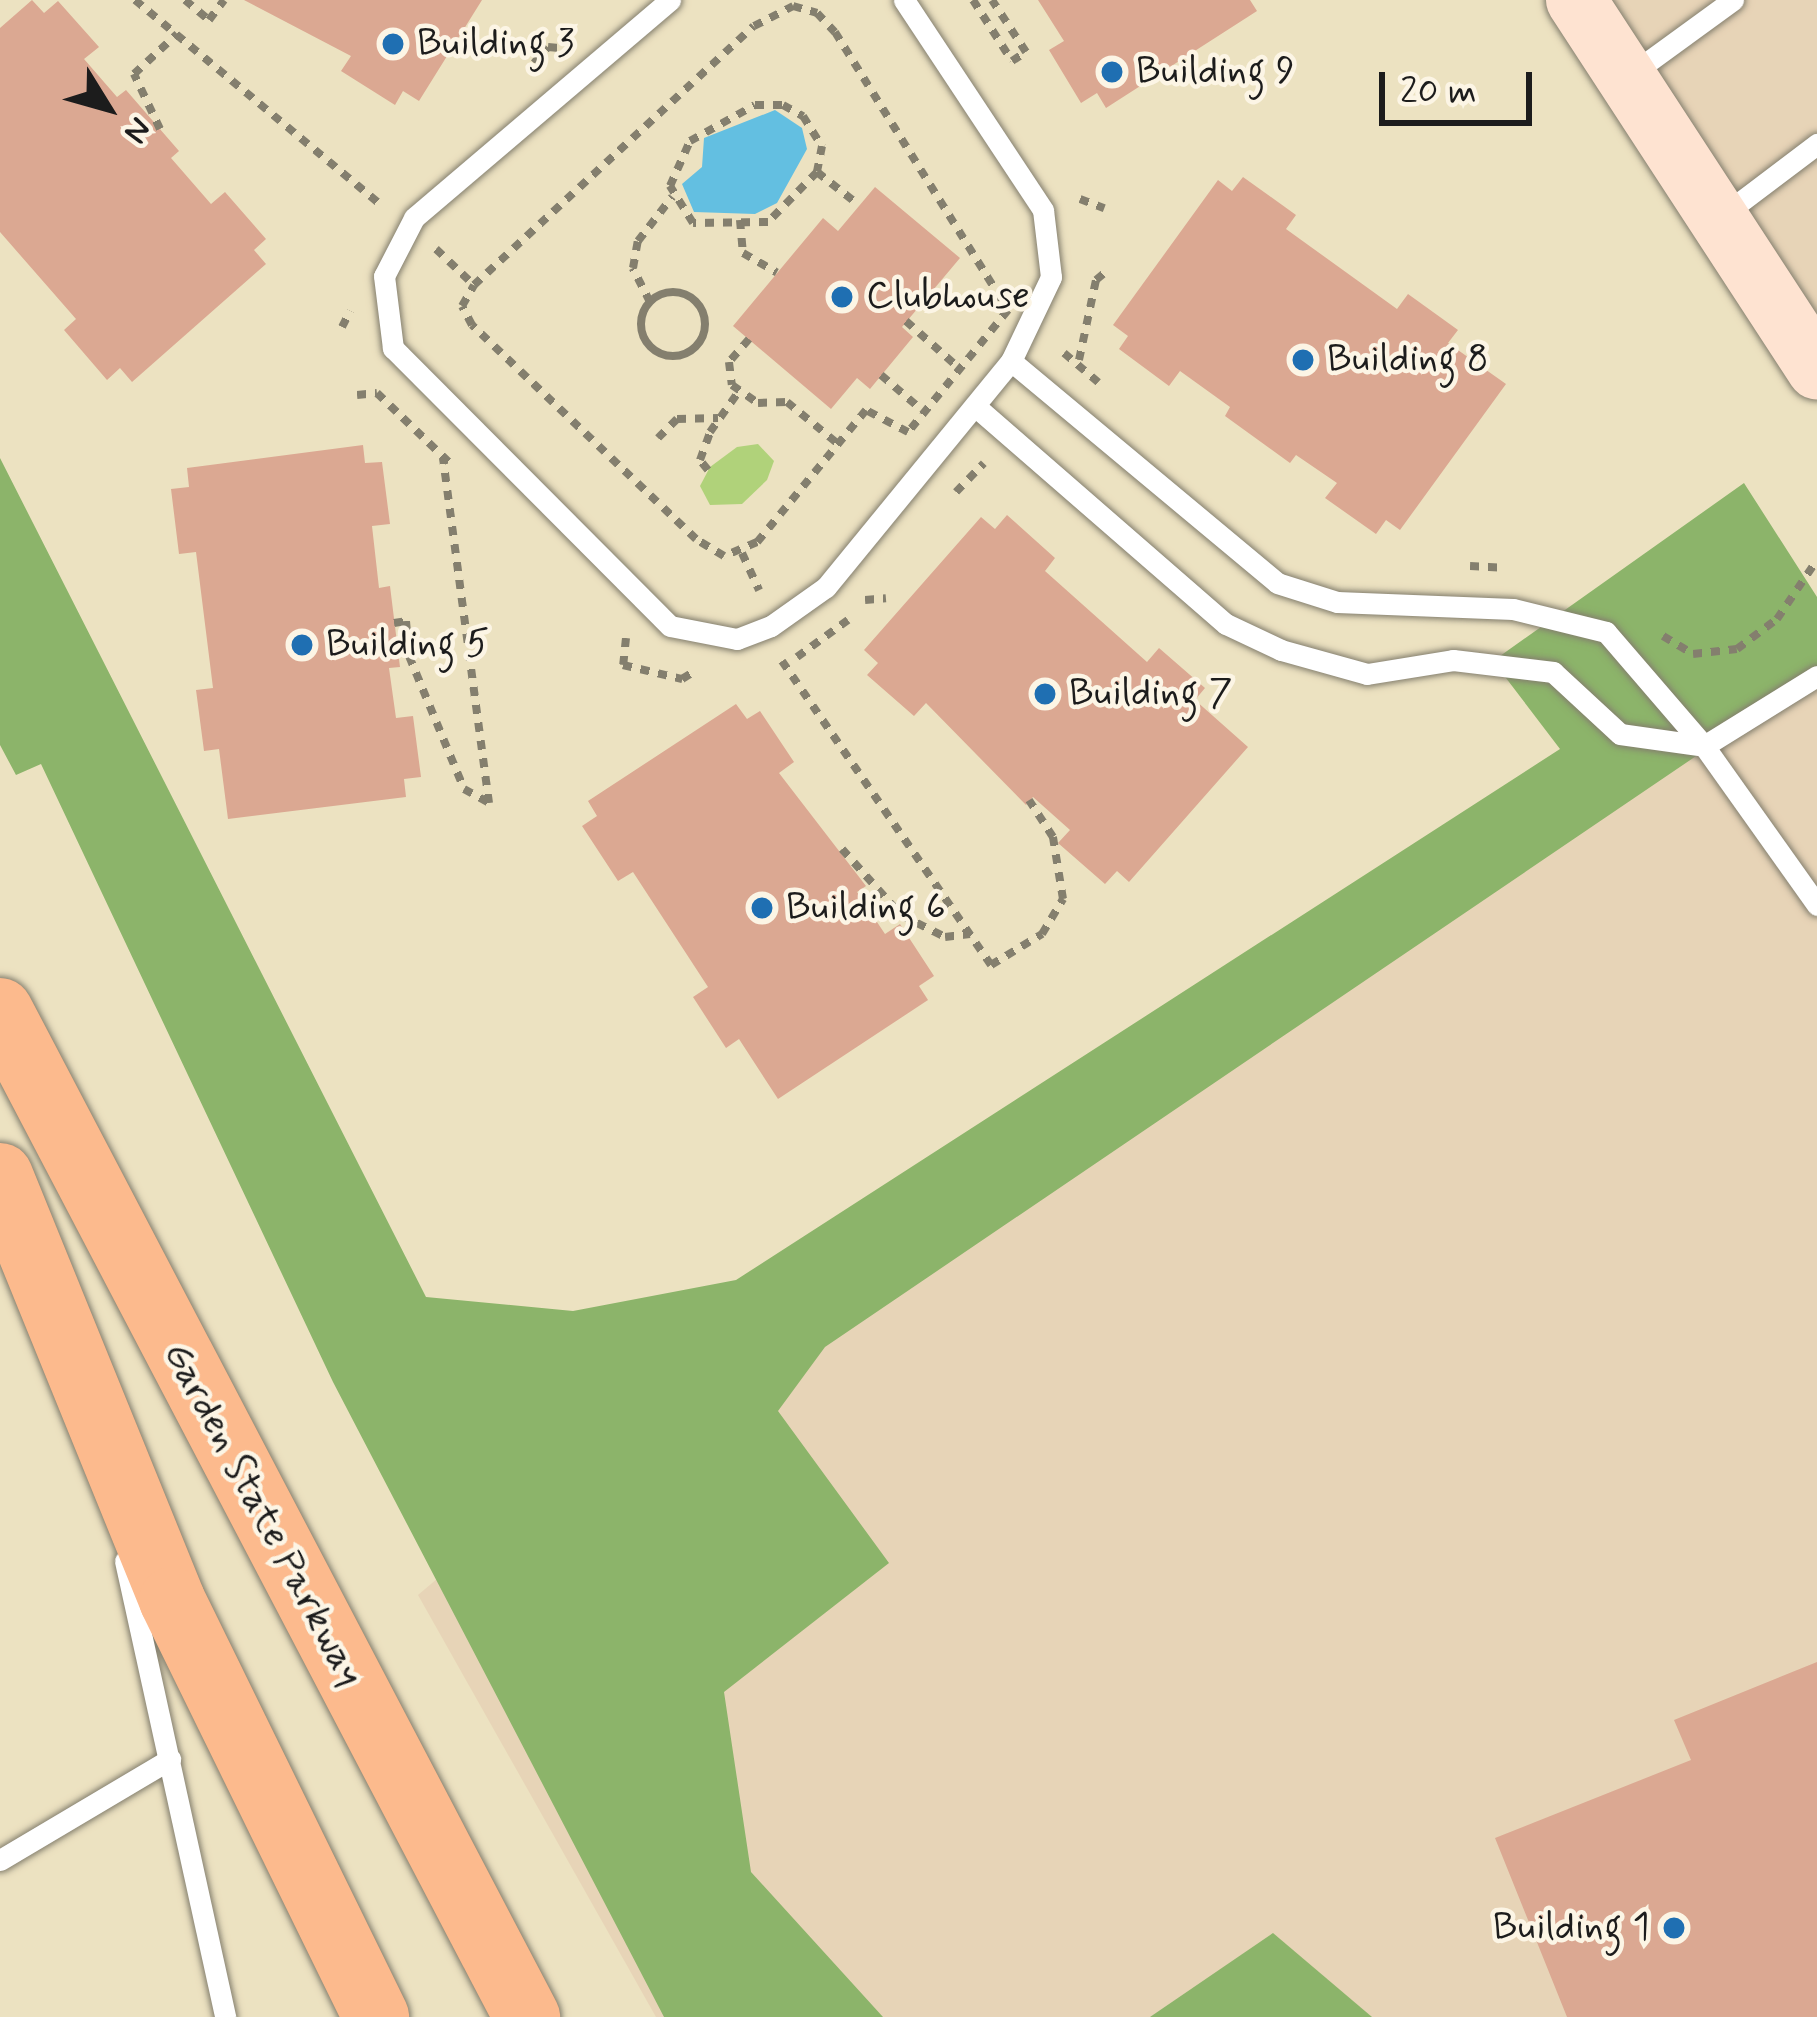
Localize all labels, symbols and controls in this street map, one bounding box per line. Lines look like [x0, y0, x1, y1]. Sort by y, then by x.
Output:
place label: Building 3 [417, 21, 574, 67]
marker: Building 3 [380, 31, 406, 57]
north arrow [48, 48, 168, 168]
scale bar [1385, 48, 1538, 122]
place label: Building 9 [1136, 49, 1295, 95]
marker: Building 9 [1099, 59, 1125, 85]
text: 20 m [1400, 69, 1477, 116]
text: N [113, 108, 161, 152]
place label: Clubhouse [866, 274, 1030, 320]
marker: Clubhouse [829, 284, 855, 310]
place label: Building 8 [1327, 337, 1489, 383]
marker: Building 8 [1290, 347, 1316, 373]
place label: Building 5 [326, 622, 489, 668]
marker: Building 5 [289, 632, 315, 658]
place label: Building 7 [1069, 671, 1232, 717]
marker: Building 7 [1032, 681, 1058, 707]
place label: Building 6 [786, 885, 946, 931]
marker: Building 6 [749, 895, 775, 921]
street label: Garden State Parkway [154, 1340, 370, 1690]
place label: Building 1 [1493, 1905, 1650, 1951]
marker: Building 1 [1661, 1915, 1687, 1941]

